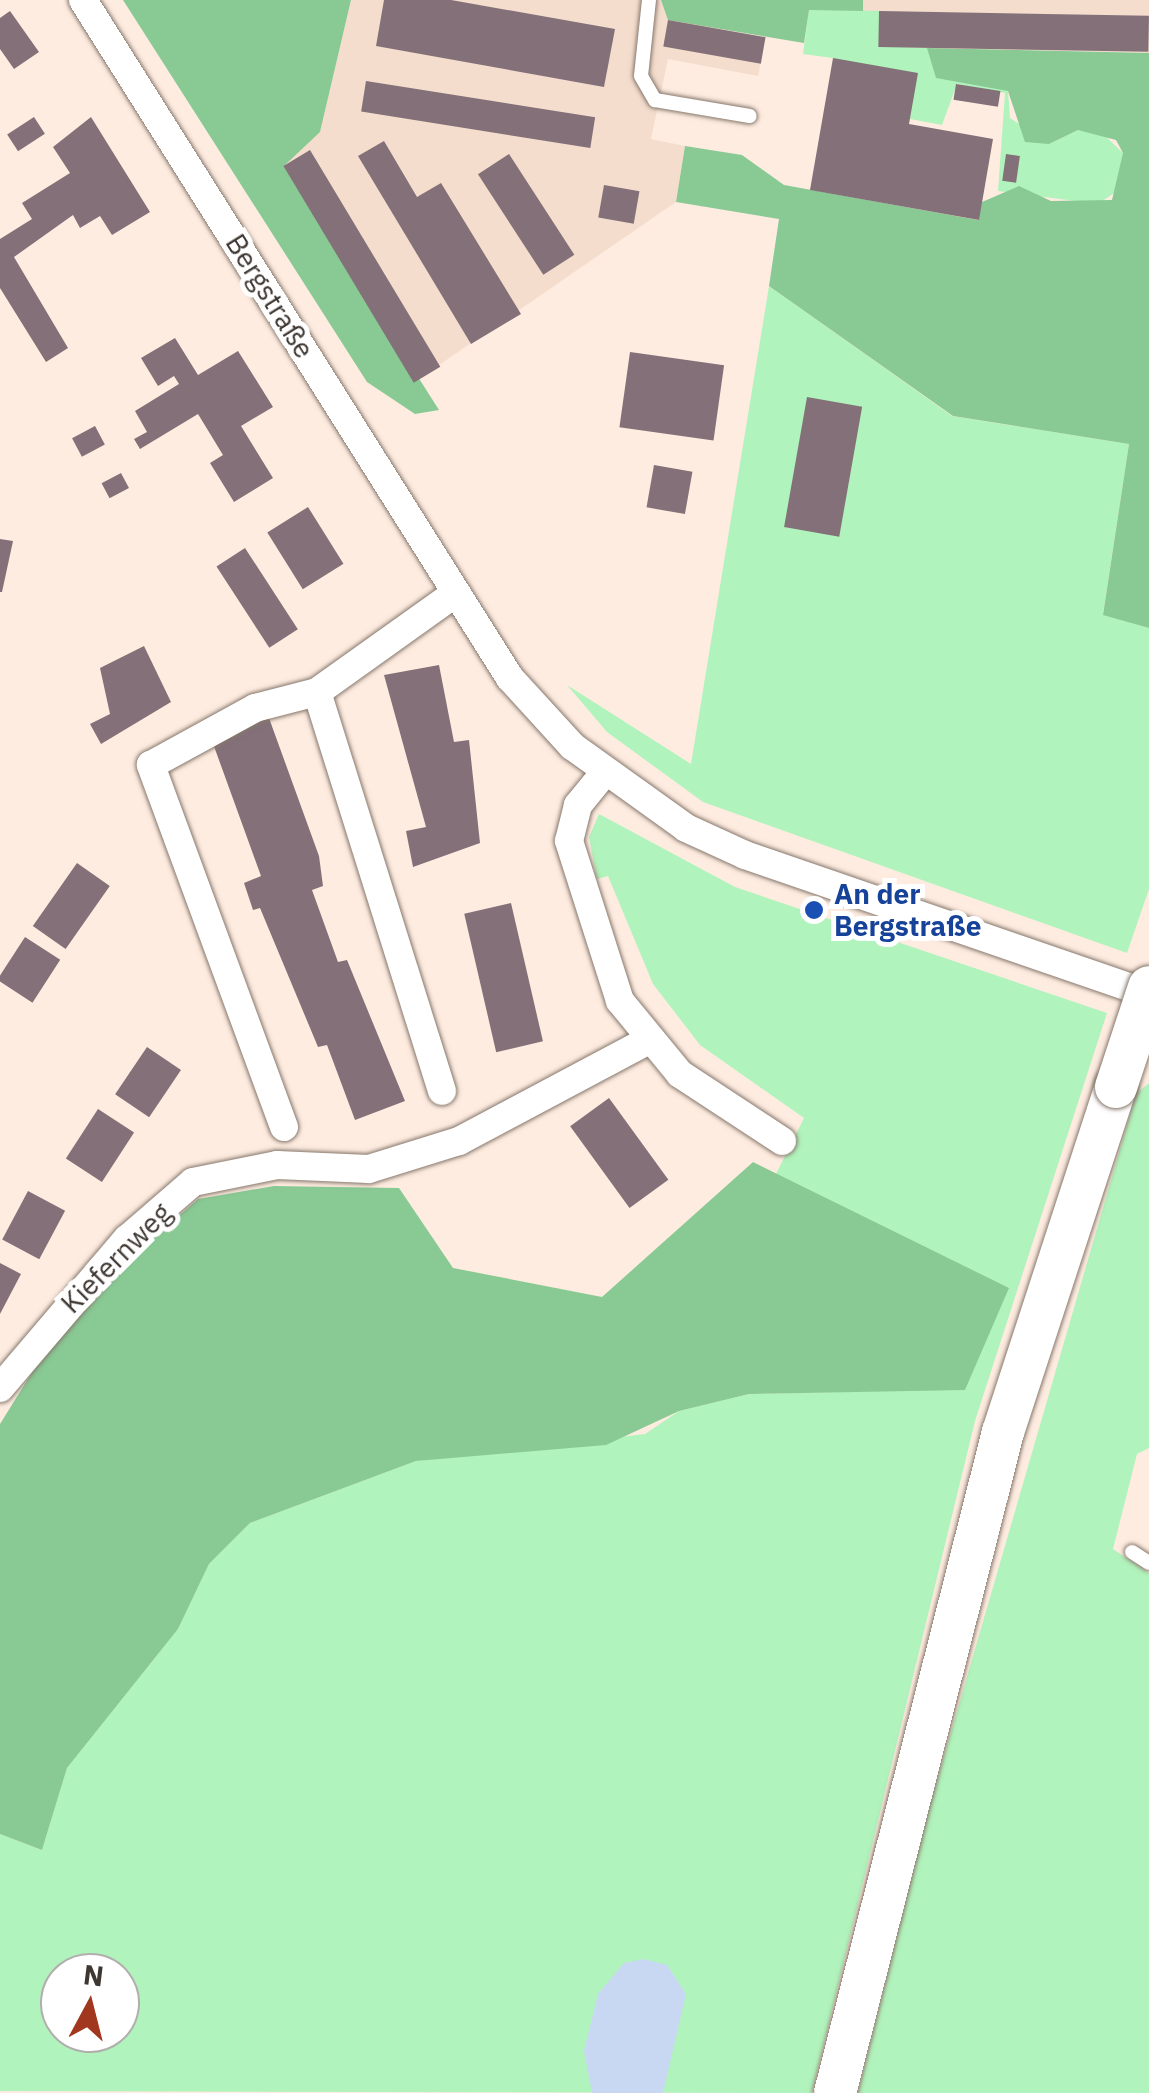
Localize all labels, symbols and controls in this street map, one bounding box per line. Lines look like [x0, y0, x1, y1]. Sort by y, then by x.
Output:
street label: Bergstraße [219, 228, 321, 364]
place label: An der Bergstraße [834, 877, 982, 943]
marker: An der Bergstraße [803, 899, 825, 921]
street label: Kiefernweg [54, 1196, 178, 1320]
north arrow [40, 1953, 140, 2053]
text: N [81, 1955, 106, 1994]

